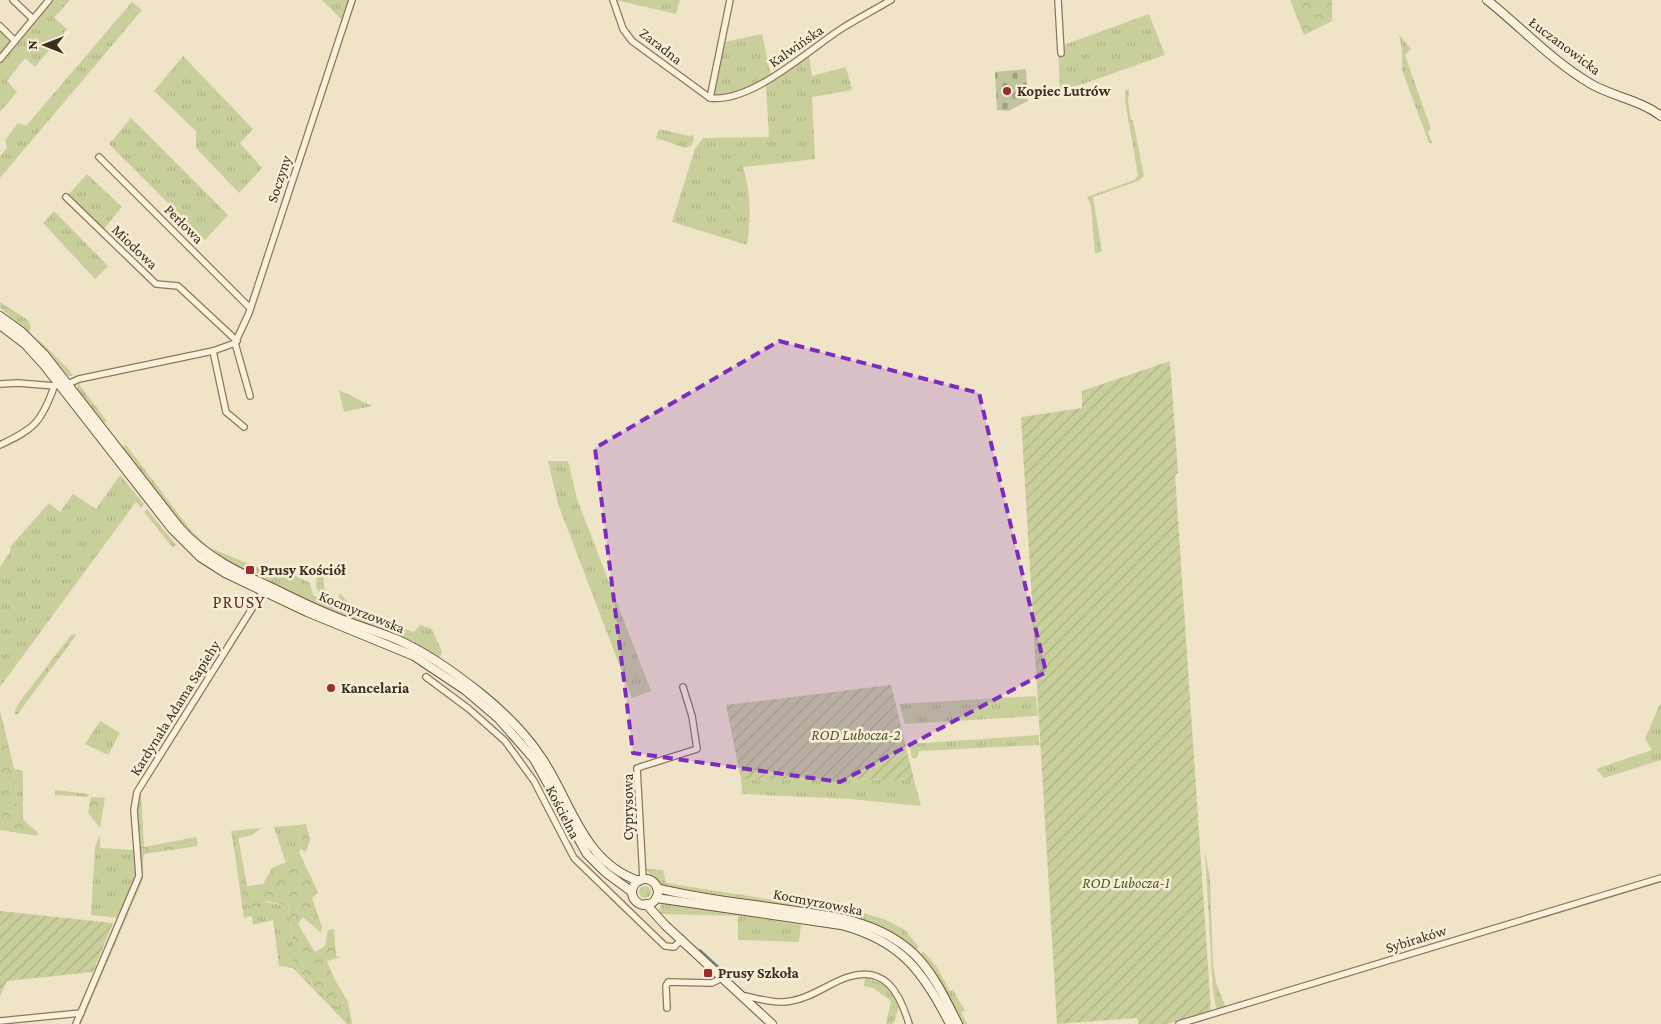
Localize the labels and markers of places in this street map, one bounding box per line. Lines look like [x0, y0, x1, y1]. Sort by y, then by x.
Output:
place label: Kopiec Lutrów [1017, 83, 1111, 99]
marker: Kopiec Lutrów [1001, 85, 1013, 97]
place label: Prusy Kościół [260, 562, 346, 578]
marker: Prusy Kościół [244, 564, 256, 576]
place label: Kancelaria [341, 680, 410, 696]
marker: Kancelaria [325, 682, 337, 694]
place label: Prusy Szkoła [718, 965, 800, 981]
marker: Prusy Szkoła [702, 967, 714, 979]

